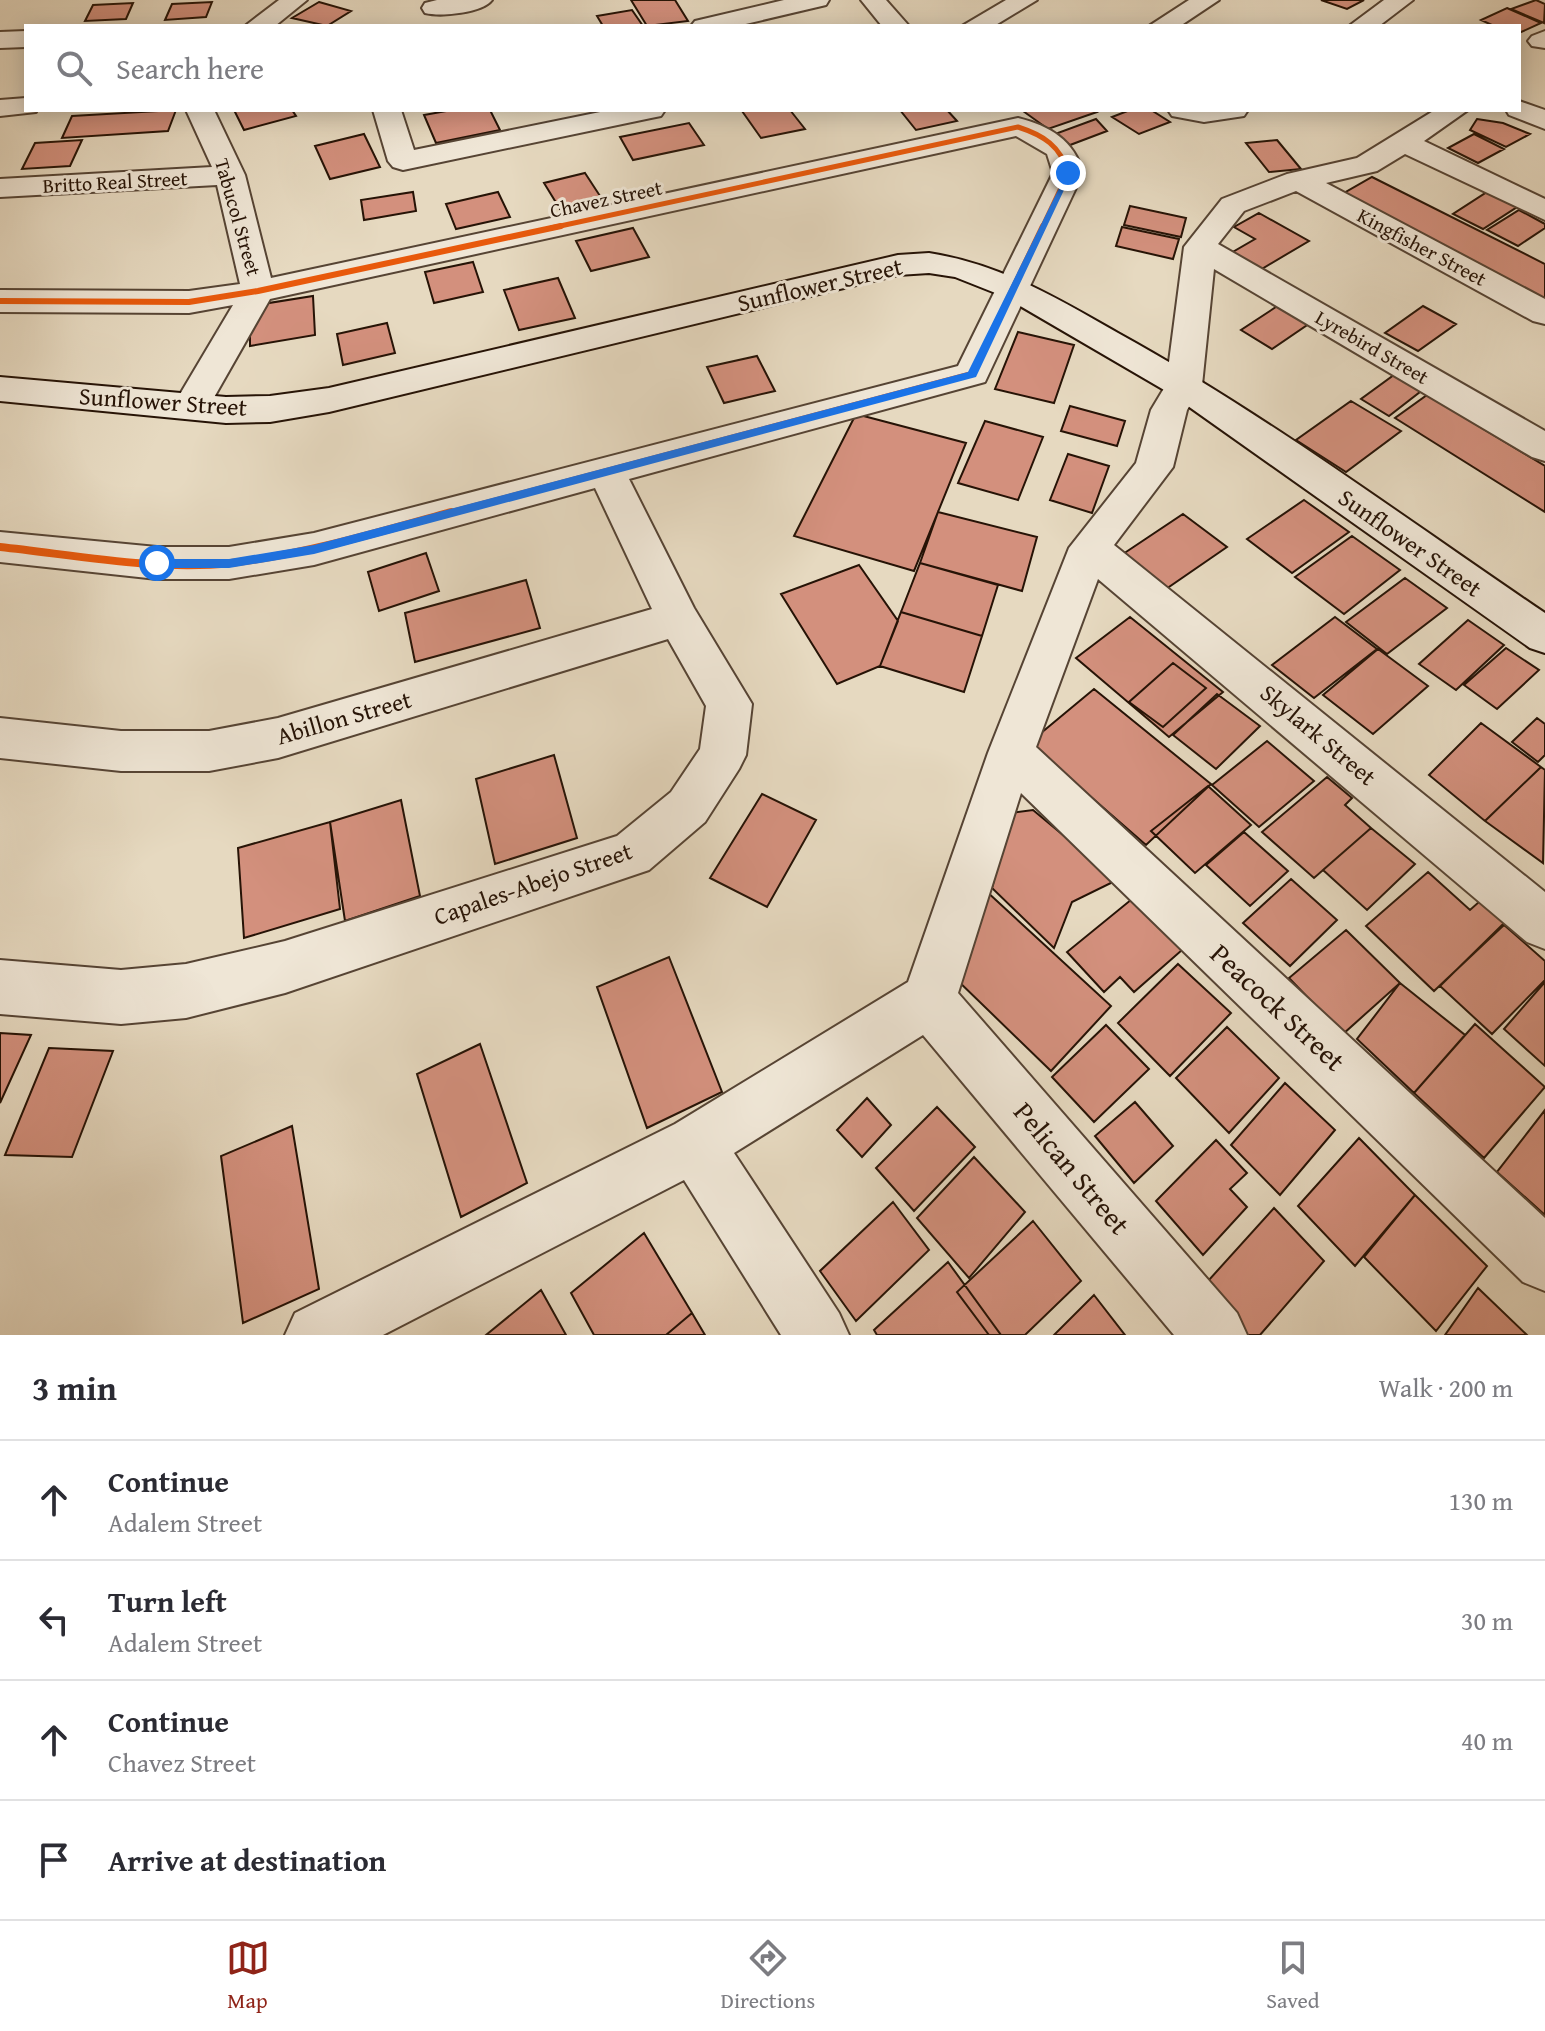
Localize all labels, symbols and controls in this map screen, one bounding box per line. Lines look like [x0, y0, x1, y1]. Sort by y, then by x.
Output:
search box [24, 24, 1521, 112]
icon: search [52, 46, 96, 90]
text: Search here [116, 46, 264, 90]
street label: Tabucol Street [208, 155, 269, 279]
route end [1050, 155, 1086, 191]
street label: Britto Real Street [42, 163, 188, 200]
street label: Chavez Street [547, 172, 665, 225]
street label: Kingfisher Street [1353, 200, 1492, 293]
street label: Sunflower Street [734, 248, 906, 320]
street label: Lyrebird Street [1310, 302, 1434, 391]
street label: Sunflower Street [78, 378, 249, 425]
street label: Sunflower Street [1331, 480, 1490, 605]
route start [139, 545, 175, 581]
street label: Skylark Street [1253, 676, 1384, 794]
street label: Abillon Street [272, 681, 416, 753]
street label: Capales-Abejo Street [429, 833, 637, 934]
street label: Peacock Street [1202, 933, 1355, 1080]
street label: Pelican Street [1005, 1092, 1140, 1243]
text: 3 min [32, 1363, 117, 1412]
text: Walk · 200 m [1379, 1368, 1513, 1407]
text: Continue [108, 1459, 229, 1503]
icon: ahead [32, 1478, 76, 1522]
text: 130 m [1448, 1481, 1513, 1520]
text: Adalem Street [108, 1503, 262, 1542]
text: Turn left [108, 1579, 227, 1623]
icon: left [32, 1598, 76, 1642]
text: 30 m [1461, 1601, 1513, 1640]
text: Adalem Street [108, 1623, 262, 1662]
text: Continue [108, 1699, 229, 1743]
icon: ahead [32, 1718, 76, 1762]
text: 40 m [1461, 1721, 1513, 1760]
text: Chavez Street [108, 1743, 256, 1782]
icon: arrive [32, 1838, 76, 1882]
text: Arrive at destination [108, 1838, 386, 1882]
tab: Map [226, 1936, 270, 2016]
tab: Directions [721, 1936, 815, 2016]
tab: Saved [1266, 1936, 1319, 2016]

